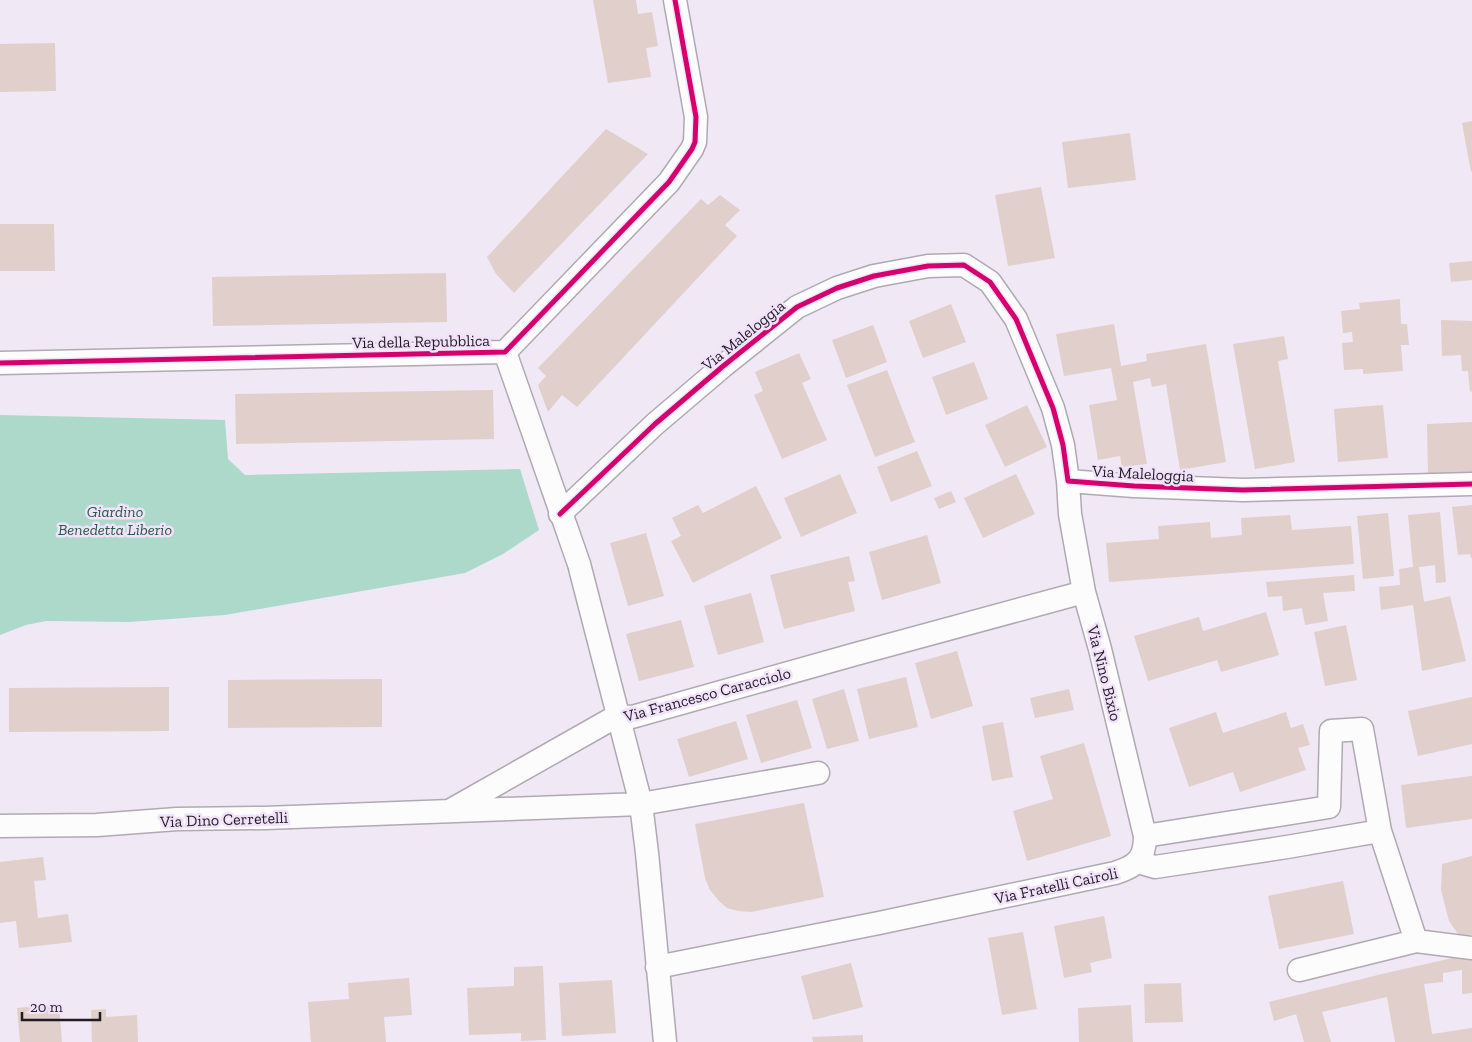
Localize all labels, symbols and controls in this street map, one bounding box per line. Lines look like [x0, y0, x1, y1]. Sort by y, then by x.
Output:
street label: Via Maleloggia [697, 296, 789, 375]
street label: Via della Repubblica [351, 331, 490, 352]
street label: Via Maleloggia [1091, 461, 1194, 486]
park label: Giardino Benedetta Liberio [58, 502, 172, 539]
street label: Via Nino Bixio [1083, 622, 1126, 723]
street label: Via Francesco Caracciolo [621, 663, 793, 726]
street label: Via Dino Cerretelli [159, 808, 289, 831]
street label: Via Fratelli Cairoli [992, 863, 1120, 908]
scale bar [22, 990, 100, 1022]
text: 20 m [30, 998, 63, 1016]

